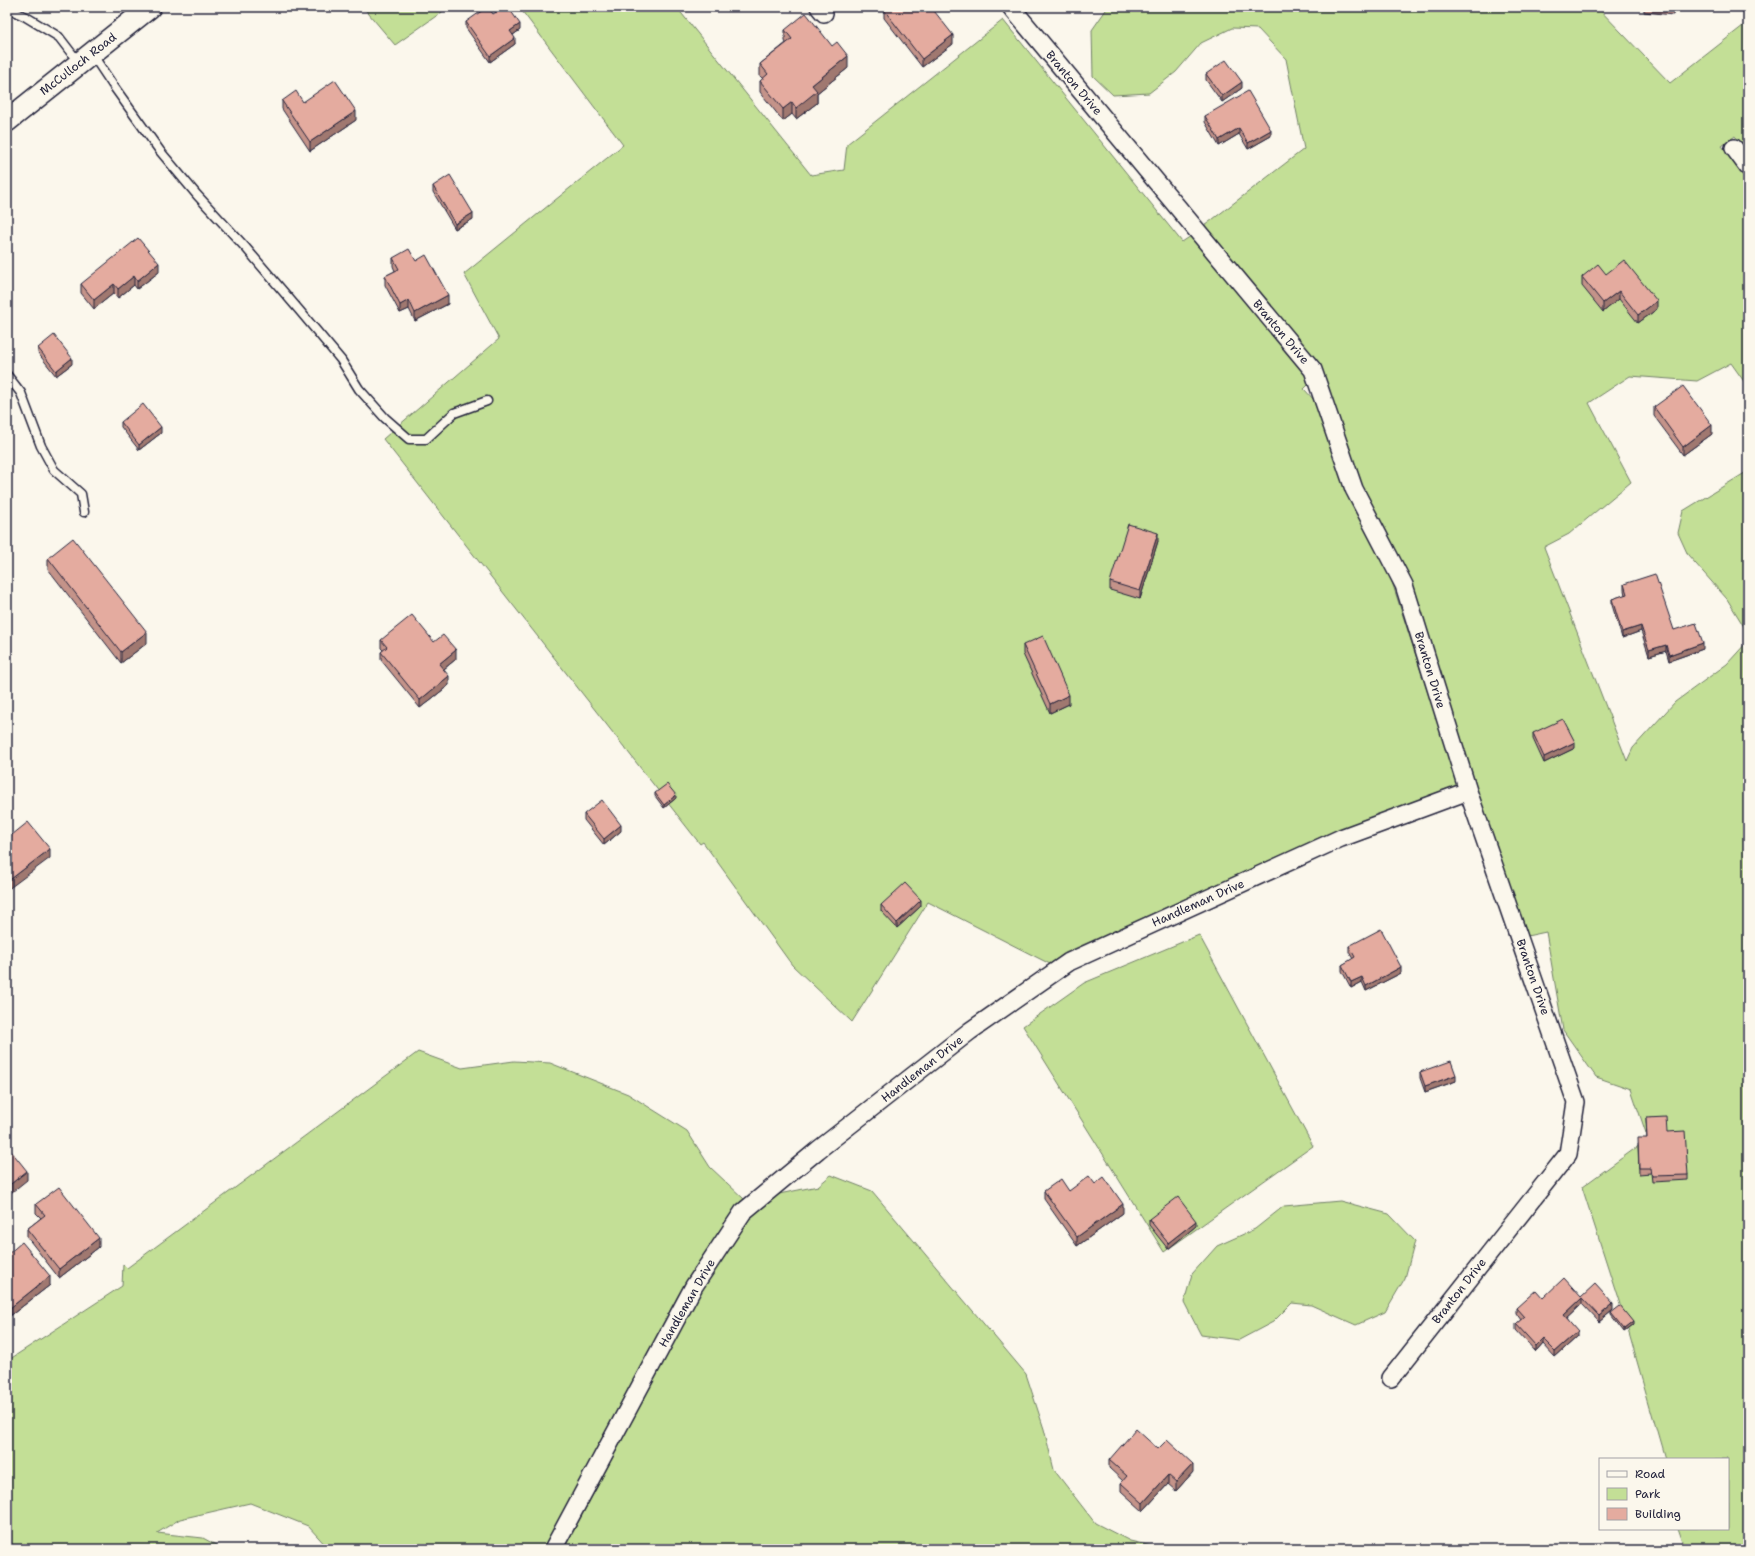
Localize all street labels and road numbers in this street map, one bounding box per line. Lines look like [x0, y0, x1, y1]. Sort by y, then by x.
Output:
street label: McCulloch Road [36, 29, 120, 99]
street label: Branton Drive [1042, 47, 1106, 119]
street label: Branton Drive [1249, 296, 1313, 368]
street label: Branton Drive [1411, 630, 1449, 711]
street label: Handleman Drive [1149, 875, 1247, 931]
street label: Branton Drive [1512, 937, 1554, 1017]
street label: Handleman Drive [878, 1032, 966, 1106]
street label: Branton Drive [1428, 1255, 1490, 1327]
street label: Handleman Drive [655, 1256, 719, 1350]

